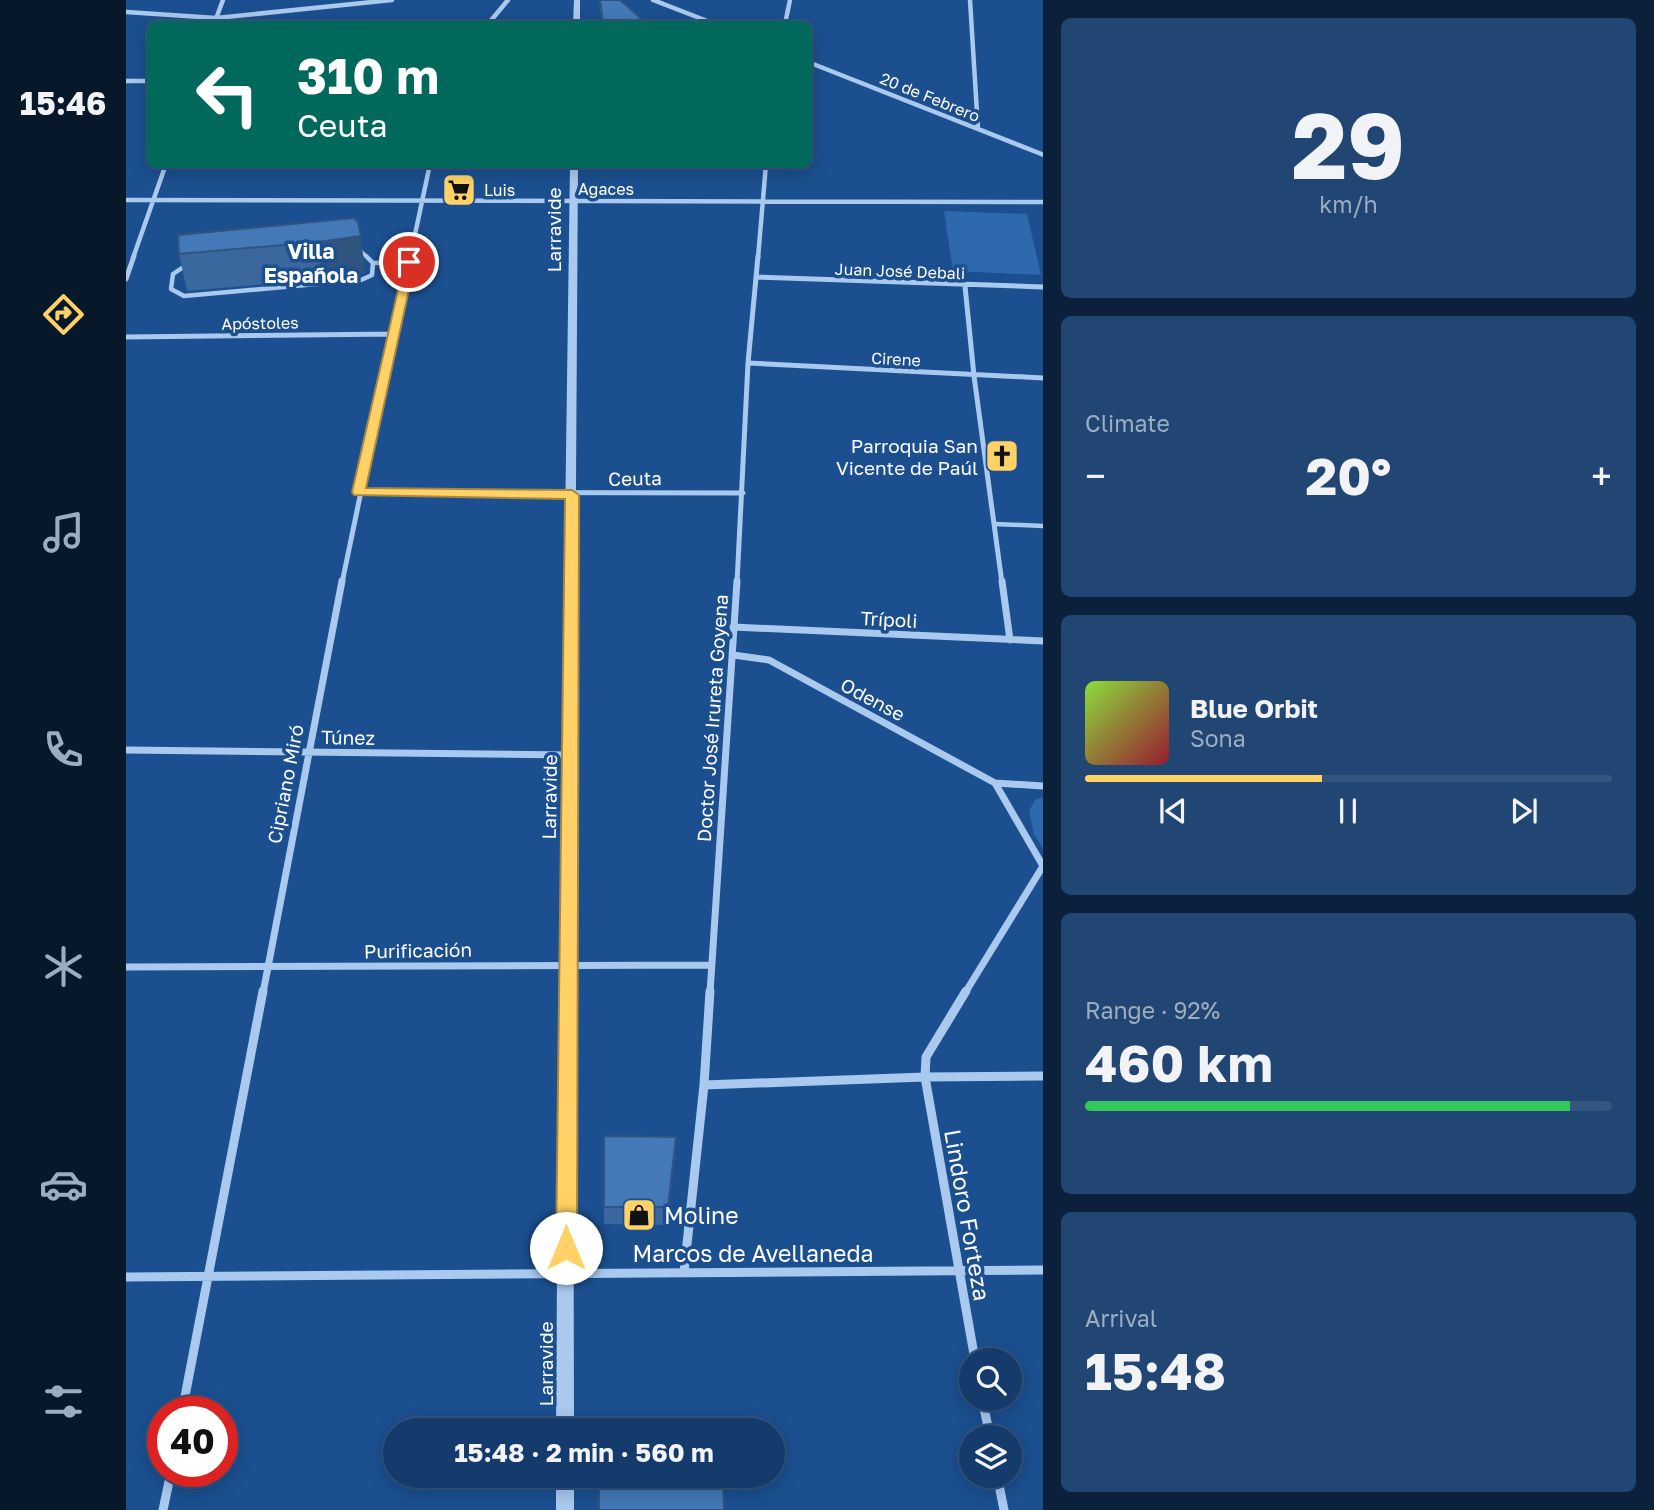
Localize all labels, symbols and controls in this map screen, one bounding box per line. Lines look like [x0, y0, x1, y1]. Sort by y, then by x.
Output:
text: 310 m [297, 46, 439, 105]
icon: left [182, 49, 273, 140]
street label: 20 de Febrero [877, 68, 983, 126]
text: 15:46 [20, 84, 106, 122]
text: 29 [1292, 90, 1405, 199]
text: Ceuta [297, 106, 388, 144]
supermarket icon: Luis [440, 171, 478, 209]
street label: Agaces [578, 179, 634, 199]
place label: Luis [484, 180, 515, 200]
street label: Larravide [542, 187, 565, 273]
text: km/h [1319, 190, 1378, 218]
pin [379, 232, 439, 292]
district label: Villa Española [264, 238, 358, 288]
icon: arrive [390, 243, 428, 281]
street label: Juan José Debali [834, 259, 966, 283]
icon: directions [39, 290, 88, 339]
street label: Apóstoles [221, 312, 299, 334]
street label: Cirene [871, 348, 921, 370]
text: Climate [1085, 409, 1170, 437]
place label: Parroquia San Vicente de Paúl [836, 434, 978, 479]
church icon: Parroquia San Vicente de Paúl [983, 437, 1021, 475]
text: 20° [1306, 444, 1391, 506]
text: − [1085, 453, 1106, 498]
text: + [1591, 453, 1612, 498]
street label: Ceuta [608, 466, 662, 490]
icon: music [39, 508, 88, 557]
street label: Doctor José Irureta Goyena [692, 593, 732, 843]
street label: Trípoli [860, 606, 918, 632]
street label: Odense [837, 673, 909, 725]
text: Blue Orbit [1190, 693, 1318, 724]
street label: Cipriano Miró [262, 723, 308, 845]
text: Sona [1190, 724, 1246, 752]
icon: phone [39, 725, 88, 774]
street label: Túnez [321, 725, 375, 749]
street label: Larravide [537, 754, 561, 840]
icon: previous [1154, 792, 1192, 830]
icon: pause [1329, 792, 1367, 830]
icon: next [1505, 792, 1543, 830]
street label: Purificación [364, 938, 472, 962]
icon: climate [39, 942, 88, 991]
text: Range · 92% [1085, 996, 1220, 1024]
text: 460 km [1085, 1031, 1273, 1093]
street label: Lindoro Forteza [939, 1127, 997, 1303]
icon: car [39, 1160, 88, 1209]
shop icon: Moline [620, 1196, 658, 1234]
place label: Moline [664, 1201, 739, 1229]
position arrow [529, 1211, 603, 1285]
street label: Marcos de Avellaneda [632, 1239, 874, 1267]
text: Arrival [1085, 1304, 1157, 1332]
street label: Larravide [534, 1321, 557, 1407]
text: 15:48 [1085, 1339, 1226, 1401]
map controls [959, 1348, 1022, 1488]
button: search [959, 1348, 1022, 1411]
icon: filters [39, 1377, 88, 1426]
speed limit sign: 40 [147, 1396, 238, 1487]
button: layers [959, 1425, 1022, 1488]
text: 15:48 · 2 min · 560 m [454, 1437, 714, 1468]

